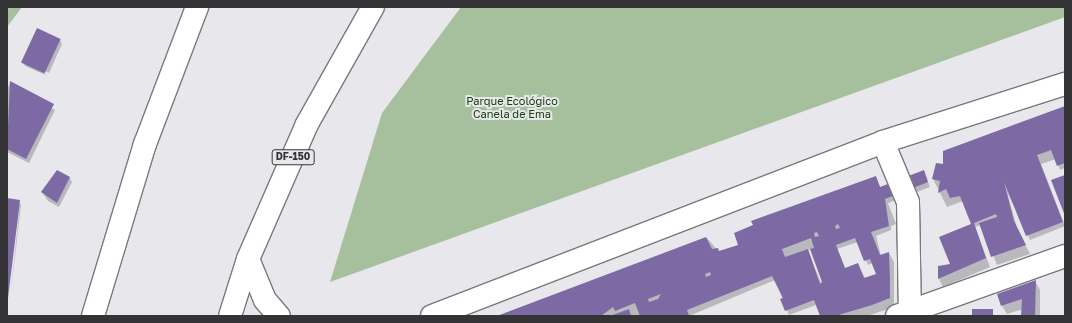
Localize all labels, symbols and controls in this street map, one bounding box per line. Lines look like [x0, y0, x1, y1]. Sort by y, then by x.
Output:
park label: Parque Ecológico Canela de Ema [466, 95, 558, 121]
road number: DF-150 [271, 149, 315, 165]

